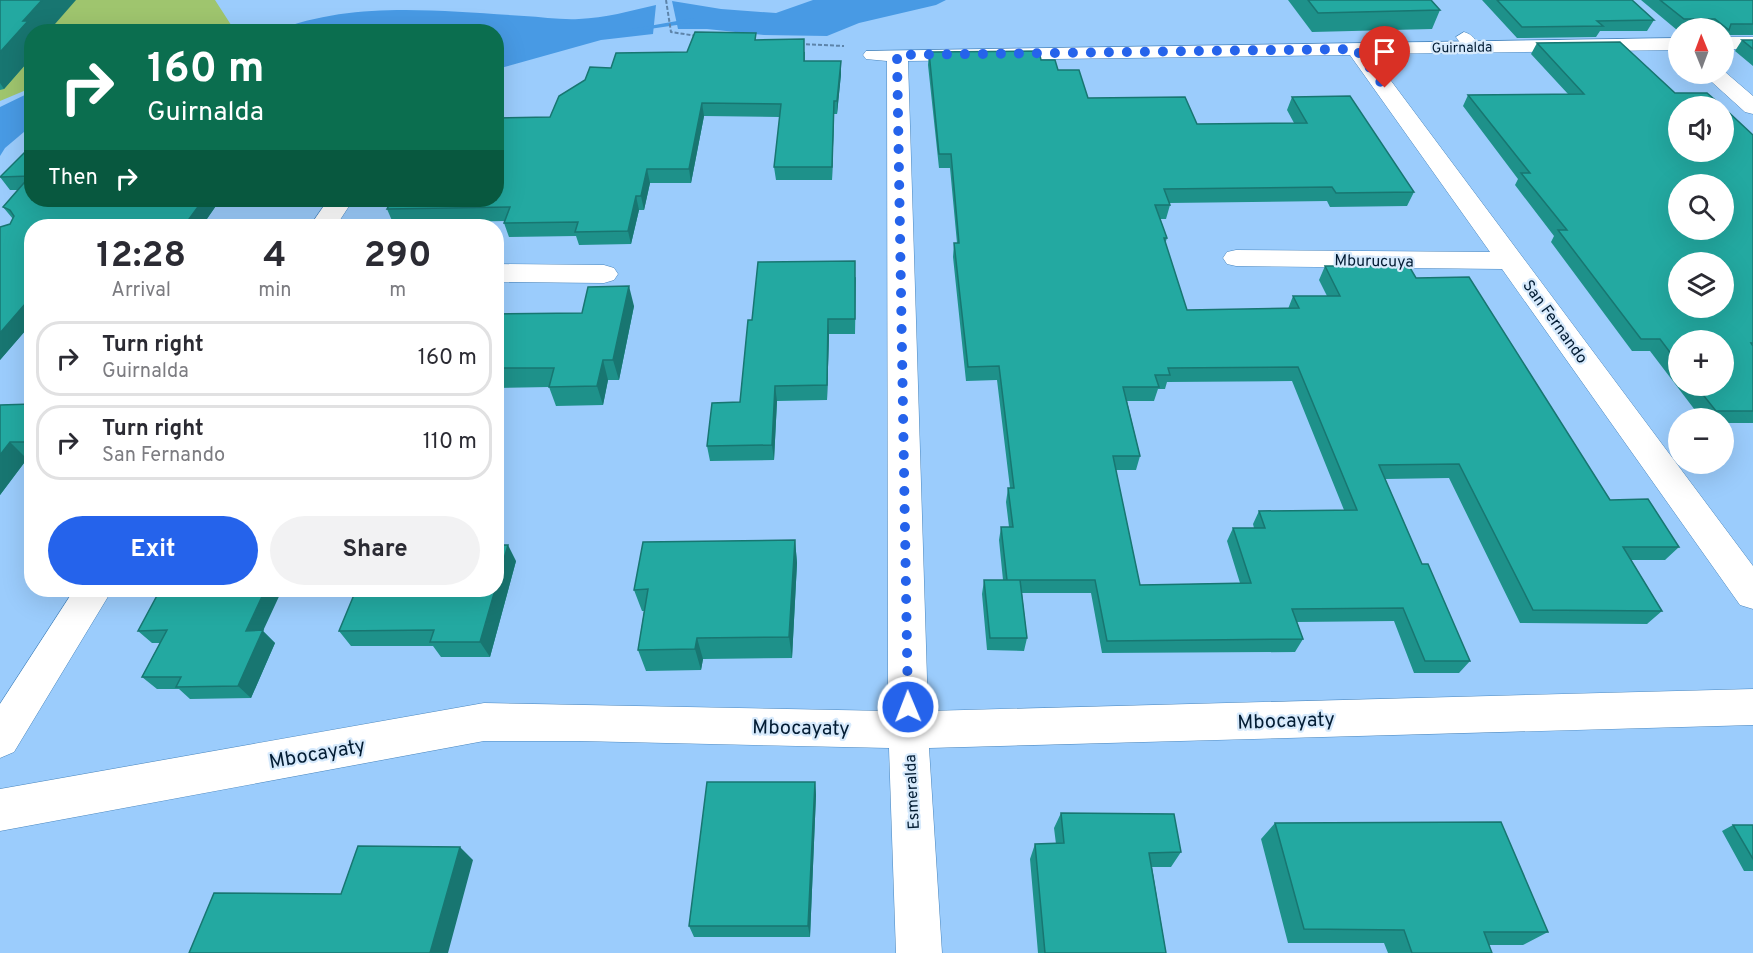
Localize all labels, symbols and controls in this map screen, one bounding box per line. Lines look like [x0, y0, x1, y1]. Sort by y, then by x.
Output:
north arrow [1668, 18, 1734, 84]
map controls [1668, 18, 1734, 474]
pin [1359, 26, 1410, 88]
icon: arrive [1368, 35, 1401, 68]
street label: Guirnalda [1432, 39, 1493, 58]
text: 160 m [147, 44, 265, 97]
icon: right [48, 48, 126, 126]
text: Guirnalda [147, 96, 264, 130]
button: sound [1668, 96, 1734, 162]
icon: right [110, 162, 143, 195]
text: Then [48, 165, 98, 192]
button: search [1668, 174, 1734, 240]
text: 12:28 [96, 234, 186, 280]
text: 4 [263, 234, 287, 280]
text: 290 [364, 234, 432, 280]
street label: Mburucuya [1334, 251, 1414, 273]
button: layers [1668, 252, 1734, 318]
street label: San Fernando [1517, 276, 1591, 368]
text: Arrival [111, 278, 171, 304]
text: min [258, 278, 292, 304]
text: m [389, 278, 406, 304]
button: + [1668, 330, 1734, 396]
text: Turn right [102, 332, 204, 359]
icon: right [51, 342, 84, 375]
text: 160 m [418, 345, 477, 372]
text: Guirnalda [102, 359, 189, 385]
button: − [1668, 408, 1734, 474]
text: Turn right [102, 416, 204, 443]
icon: right [51, 426, 84, 459]
text: 110 m [423, 429, 477, 456]
text: San Fernando [102, 443, 225, 469]
button: Exit [48, 516, 258, 585]
button: Share [270, 516, 480, 585]
position arrow [876, 675, 940, 739]
street label: Mbocayaty [1237, 707, 1335, 737]
street label: Mbocayaty [752, 715, 850, 743]
street label: Mbocayaty [267, 734, 368, 776]
street label: Esmeralda [901, 754, 925, 830]

